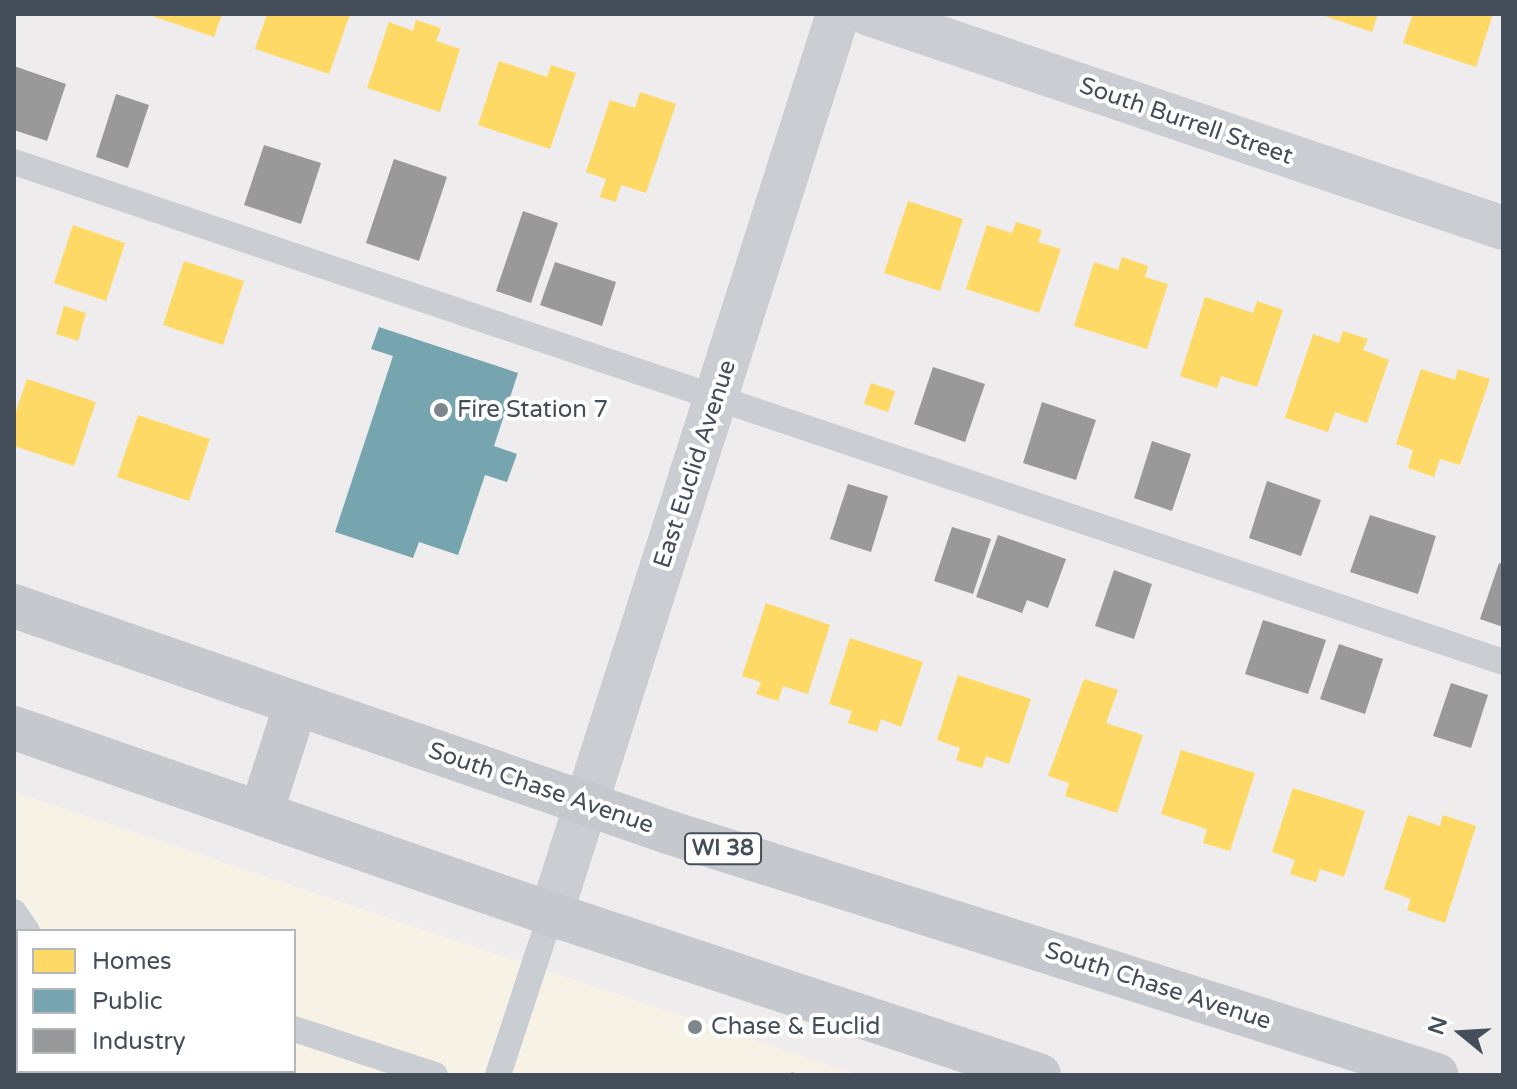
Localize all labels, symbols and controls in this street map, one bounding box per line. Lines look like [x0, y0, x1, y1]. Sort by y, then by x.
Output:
street label: South Burrell Street [1076, 71, 1296, 171]
street label: East Euclid Avenue [648, 356, 742, 572]
place label: Fire Station 7 [457, 396, 608, 424]
marker: Fire Station 7 [432, 401, 450, 419]
street label: South Chase Avenue [425, 736, 657, 840]
road number: WI 38 [683, 831, 763, 867]
legend [16, 929, 296, 1073]
street label: South Chase Avenue [1041, 936, 1275, 1036]
text: Homes [92, 947, 172, 976]
text: Public [92, 987, 162, 1016]
north arrow [1421, 993, 1501, 1073]
place label: Chase & Euclid [711, 1013, 880, 1041]
text: N [1423, 1013, 1453, 1038]
marker: Chase & Euclid [686, 1018, 704, 1036]
text: Industry [92, 1027, 186, 1056]

